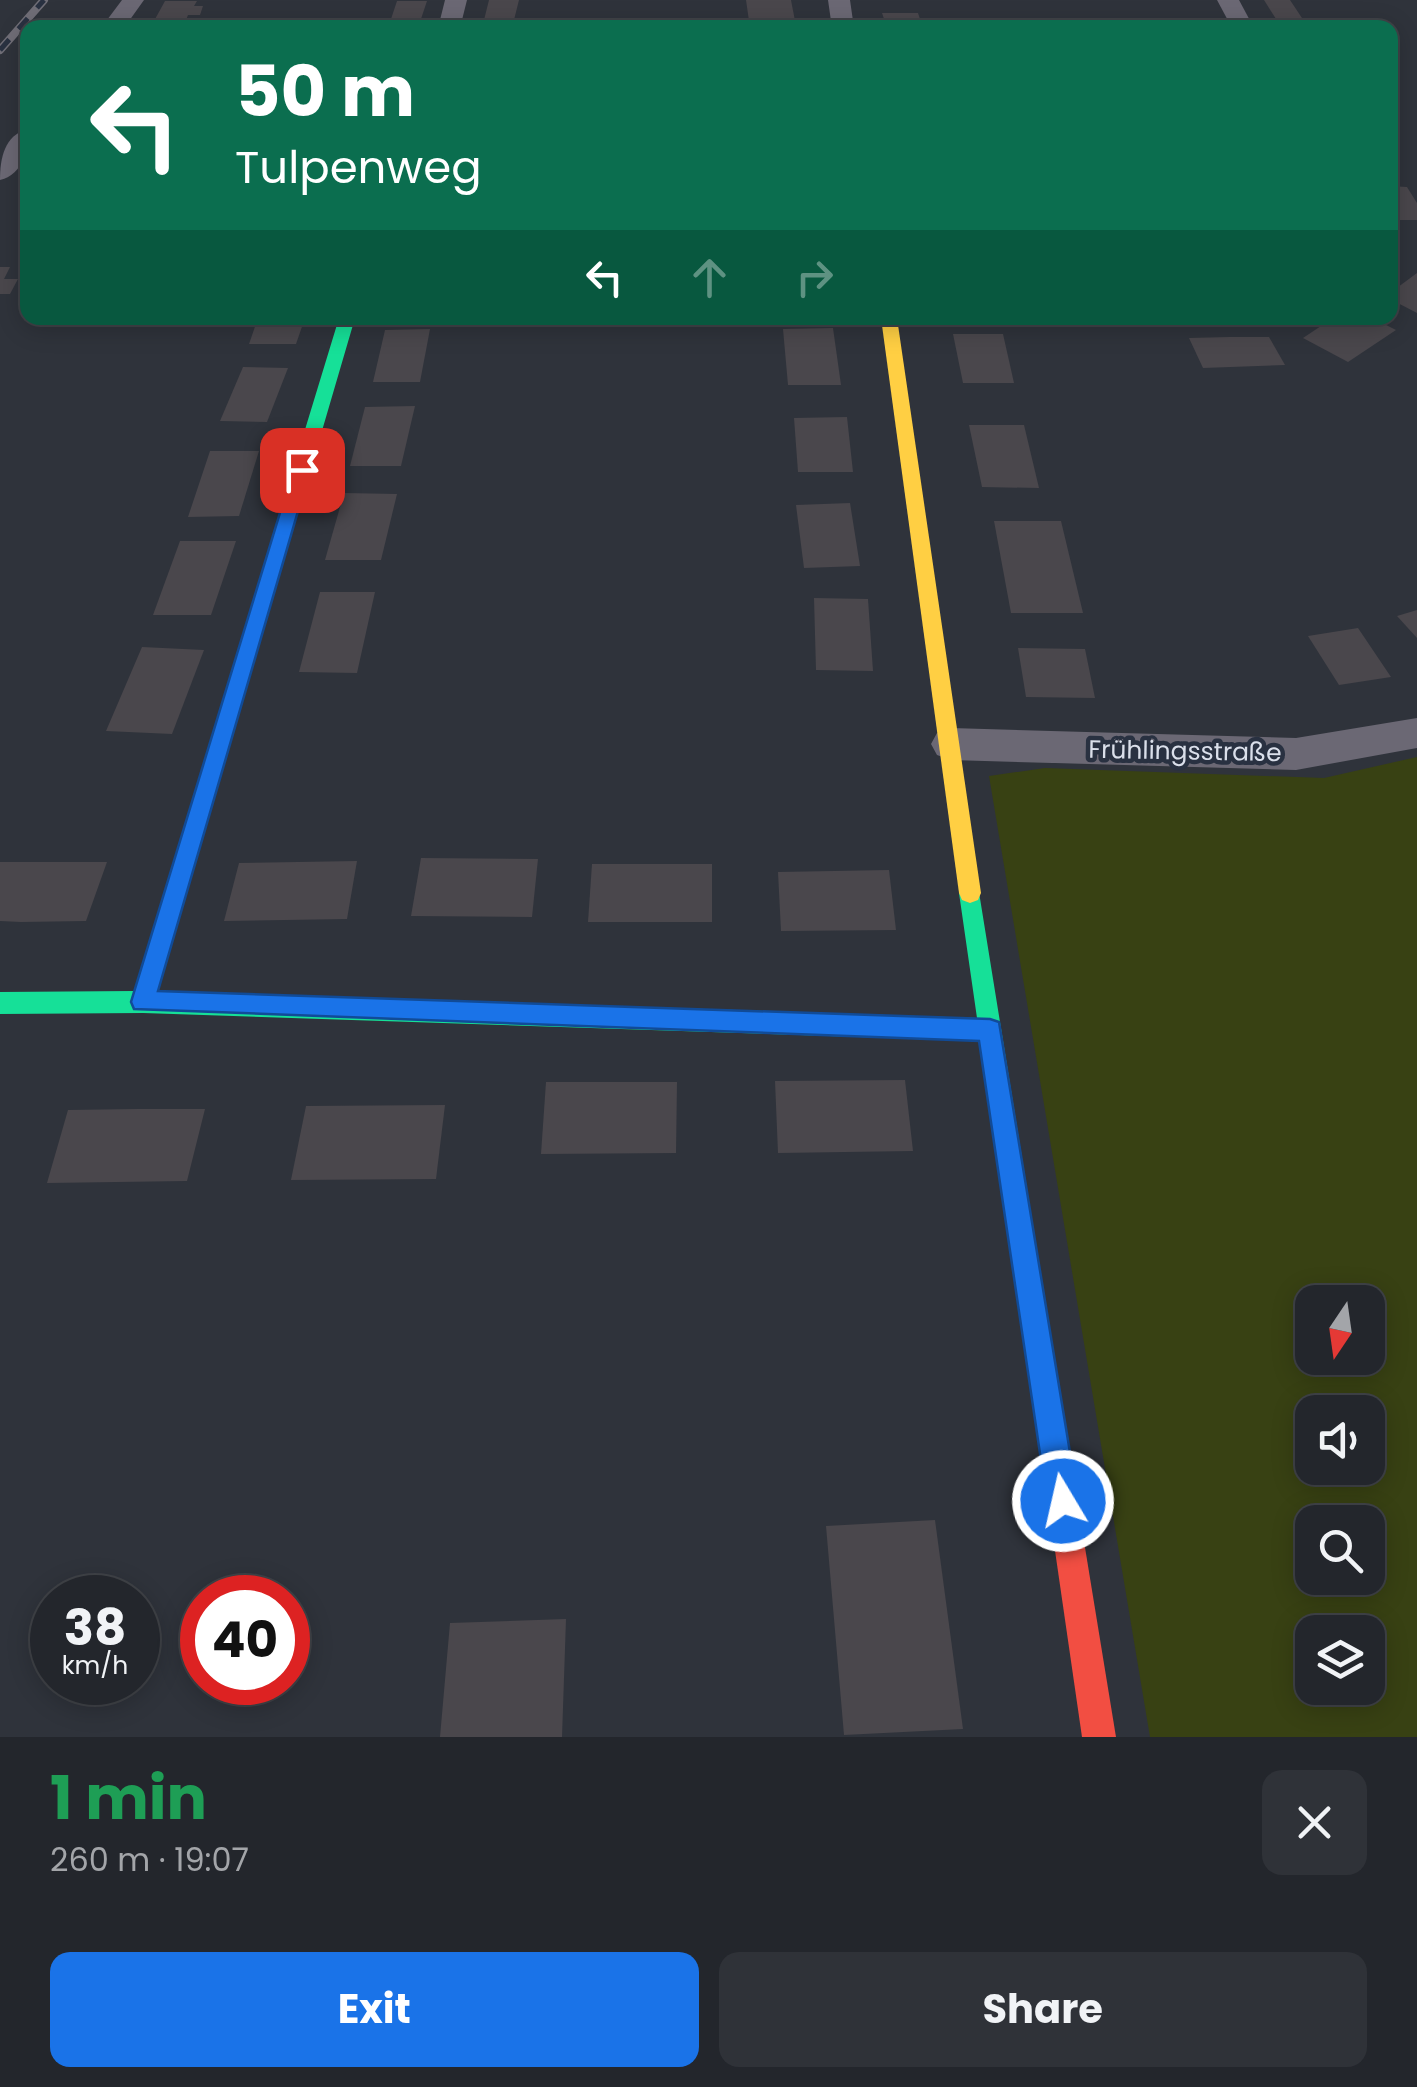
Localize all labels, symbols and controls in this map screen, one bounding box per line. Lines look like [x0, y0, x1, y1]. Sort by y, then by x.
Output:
text: 50 m [235, 42, 415, 141]
icon: left [70, 60, 200, 190]
text: Tulpenweg [235, 136, 482, 199]
icon: left [577, 250, 632, 305]
icon: ahead [682, 250, 737, 305]
icon: right [787, 250, 842, 305]
pin [260, 428, 345, 513]
icon: arrive [275, 443, 330, 498]
street label: Frühlingsstraße [1088, 732, 1282, 770]
north arrow [1295, 1285, 1385, 1375]
map controls [1295, 1285, 1385, 1705]
button: sound [1295, 1395, 1385, 1485]
position arrow [1011, 1449, 1115, 1553]
button: search [1295, 1505, 1385, 1595]
speed limit sign: 40 [180, 1575, 310, 1705]
text: 38 [64, 1592, 126, 1663]
button: layers [1295, 1615, 1385, 1705]
text: km/h [62, 1648, 128, 1683]
text: 1 min [50, 1756, 207, 1840]
button: close [1262, 1770, 1367, 1875]
text: 260 m · 19:07 [50, 1837, 249, 1882]
button: Exit [50, 1952, 699, 2067]
button: Share [719, 1952, 1367, 2067]

